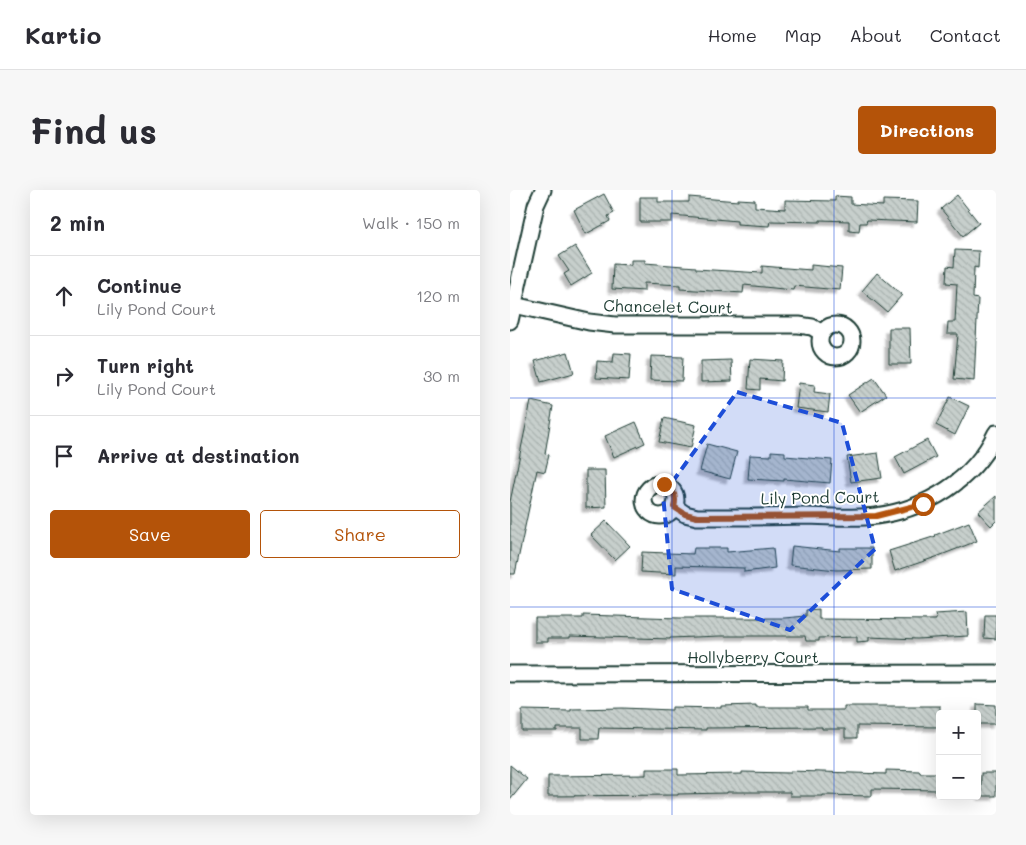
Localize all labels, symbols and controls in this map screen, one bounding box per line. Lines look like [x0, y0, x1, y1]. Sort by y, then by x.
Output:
text: Kartio [25, 19, 101, 50]
text: Home [708, 23, 757, 47]
text: Map [785, 23, 821, 47]
text: About [849, 23, 902, 47]
text: Contact [930, 23, 1001, 47]
button: Directions [858, 106, 996, 154]
text: Find us [30, 107, 157, 153]
text: 2 min [50, 209, 105, 236]
text: Walk · 150 m [362, 212, 460, 233]
text: Continue [97, 273, 182, 298]
icon: ahead [50, 282, 78, 310]
text: 120 m [416, 285, 460, 306]
street label: Chancelet Court [603, 294, 733, 318]
text: Lily Pond Court [97, 298, 216, 319]
text: Turn right [97, 353, 194, 378]
icon: right [50, 362, 78, 390]
text: 30 m [423, 365, 460, 386]
text: Lily Pond Court [97, 378, 216, 399]
icon: arrive [50, 442, 78, 470]
text: Arrive at destination [97, 443, 300, 468]
route end [653, 473, 676, 496]
street label: Lily Pond Court [760, 485, 880, 509]
route start [912, 493, 935, 516]
button: Save [50, 510, 250, 558]
button: Share [260, 510, 460, 558]
street label: Hollyberry Court [687, 646, 819, 667]
map controls [936, 710, 981, 800]
button: + [936, 710, 981, 755]
button: − [936, 755, 981, 800]

